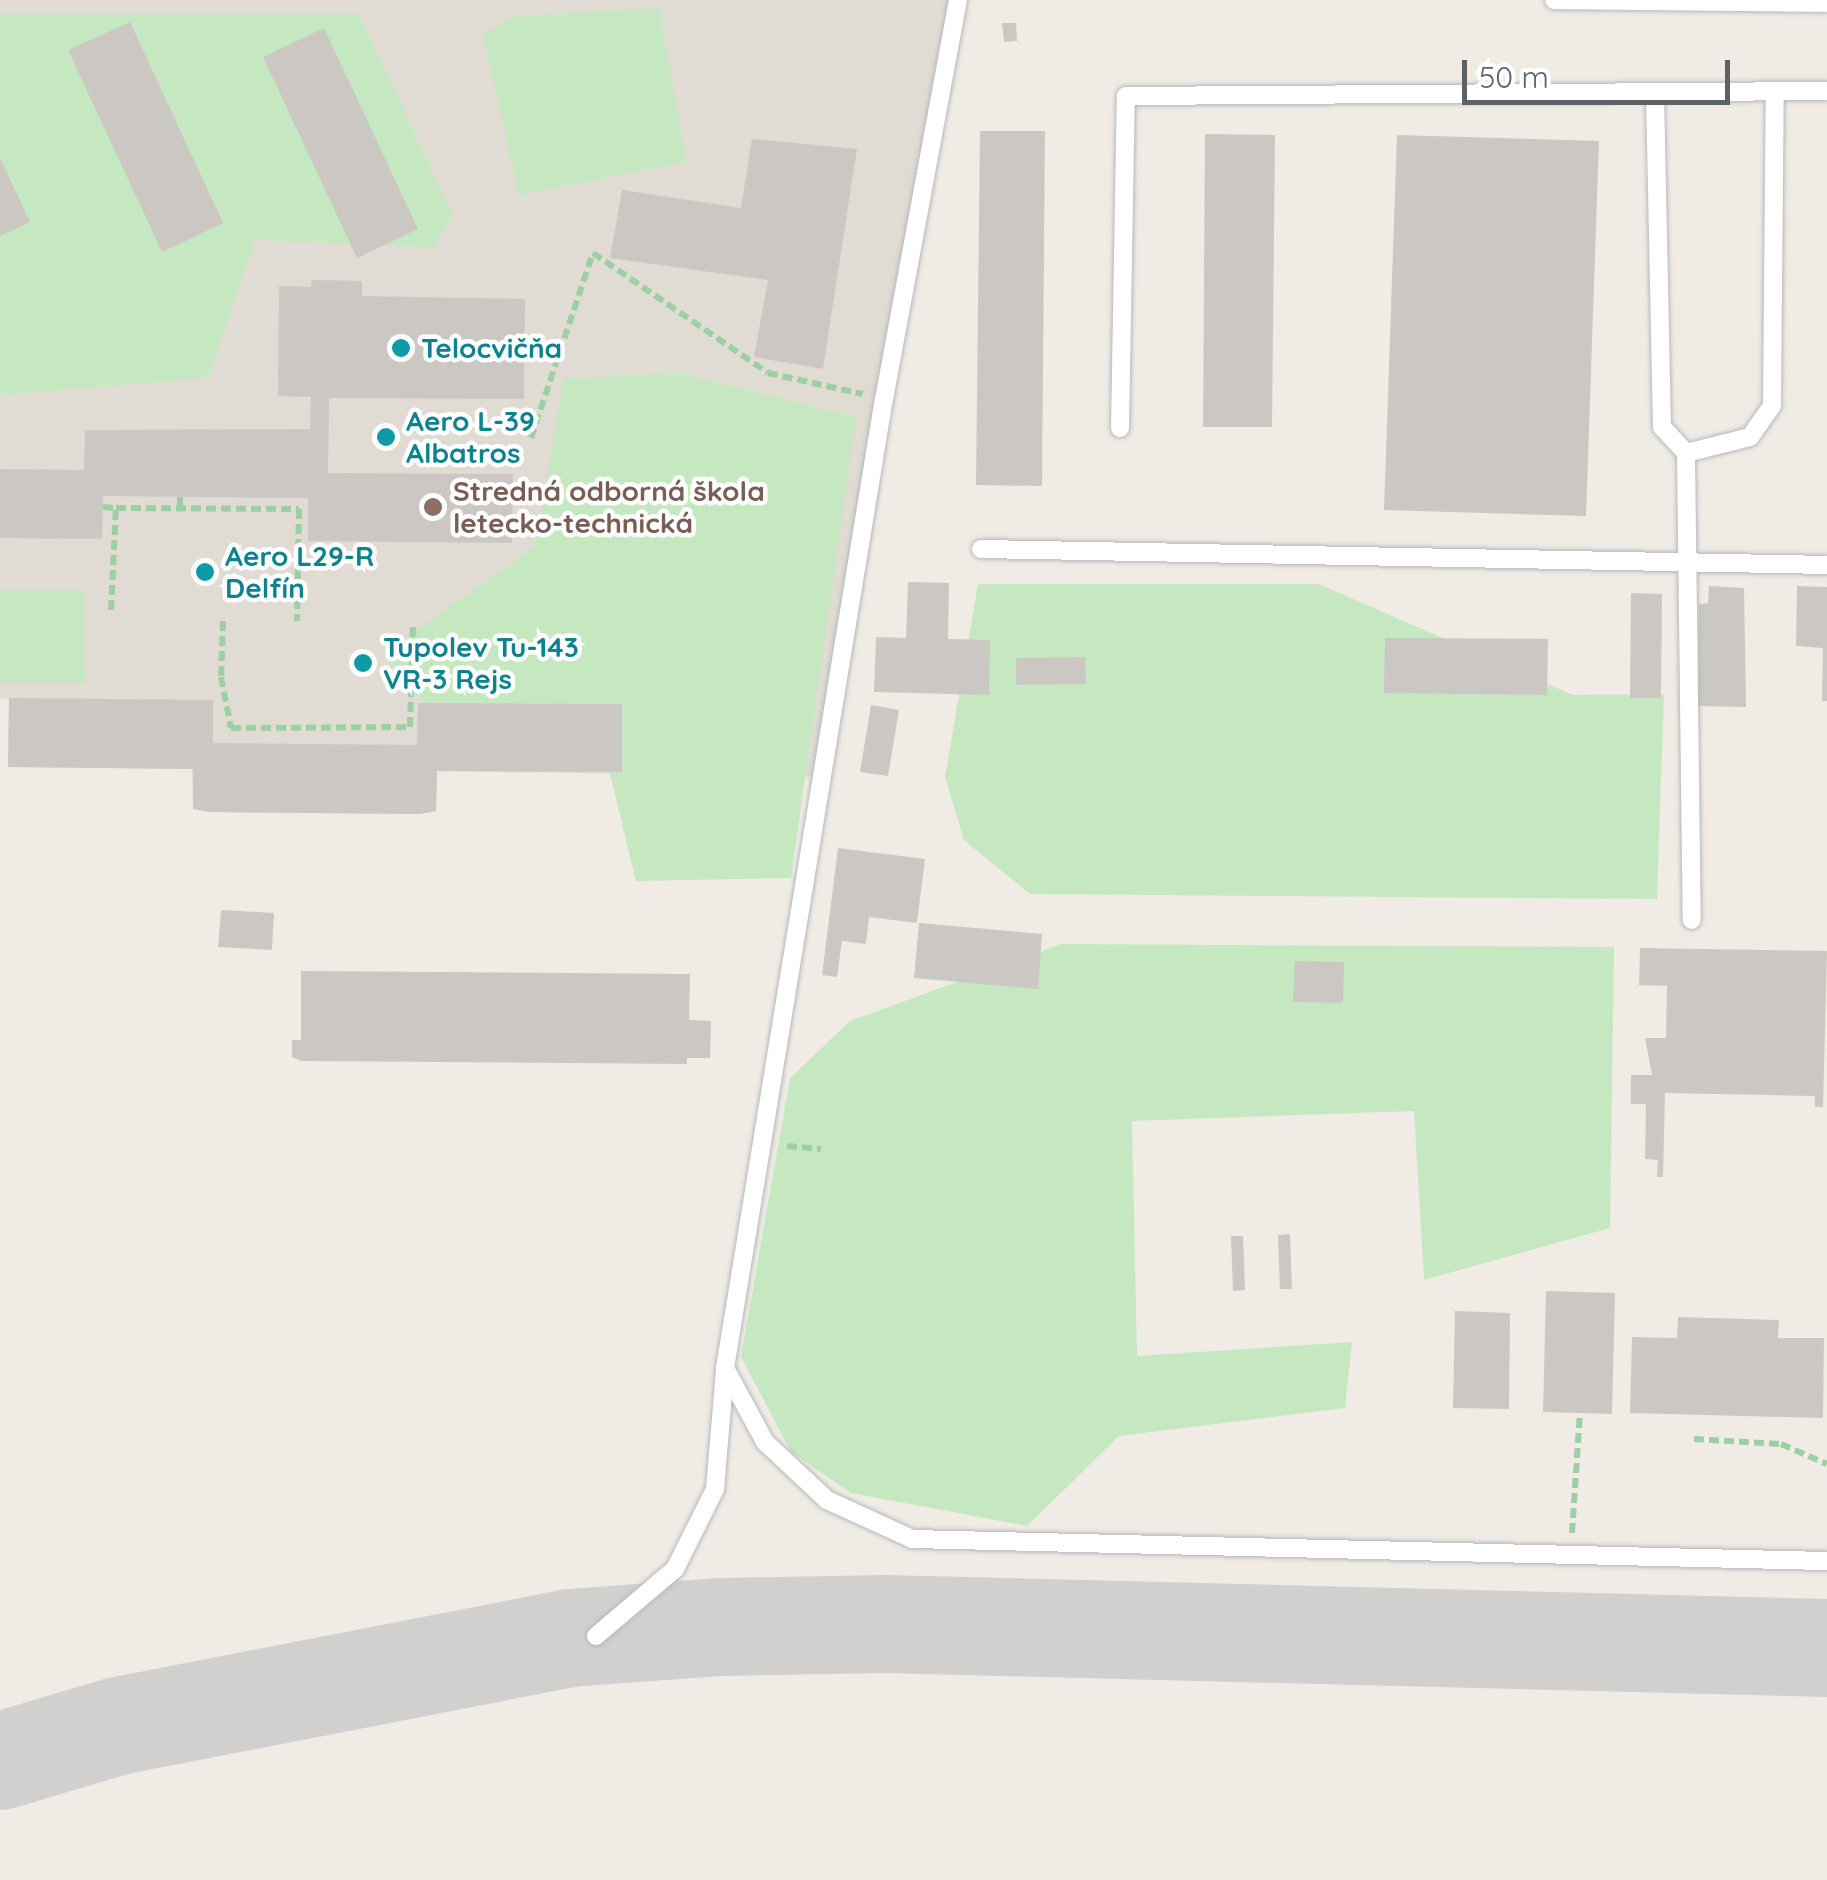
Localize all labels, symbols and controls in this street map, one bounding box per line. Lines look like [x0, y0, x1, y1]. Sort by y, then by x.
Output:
scale bar [1467, 40, 1734, 102]
text: 50 m [1479, 58, 1549, 96]
place label: Telocvičňa [421, 331, 562, 365]
marker: Telocvičňa [390, 337, 412, 359]
place label: Aero L-39 Albatros [406, 404, 535, 470]
marker: Aero L-39 Albatros [375, 426, 397, 448]
place label: Stredná odborná škola letecko-technická [453, 474, 765, 540]
marker: Stredná odborná škola letecko-technická [422, 496, 444, 518]
place label: Aero L29-R Delfín [225, 539, 374, 605]
marker: Aero L29-R Delfín [194, 561, 216, 583]
place label: Tupolev Tu-143 VR-3 Rejs [383, 630, 579, 696]
marker: Tupolev Tu-143 VR-3 Rejs [352, 652, 374, 674]

